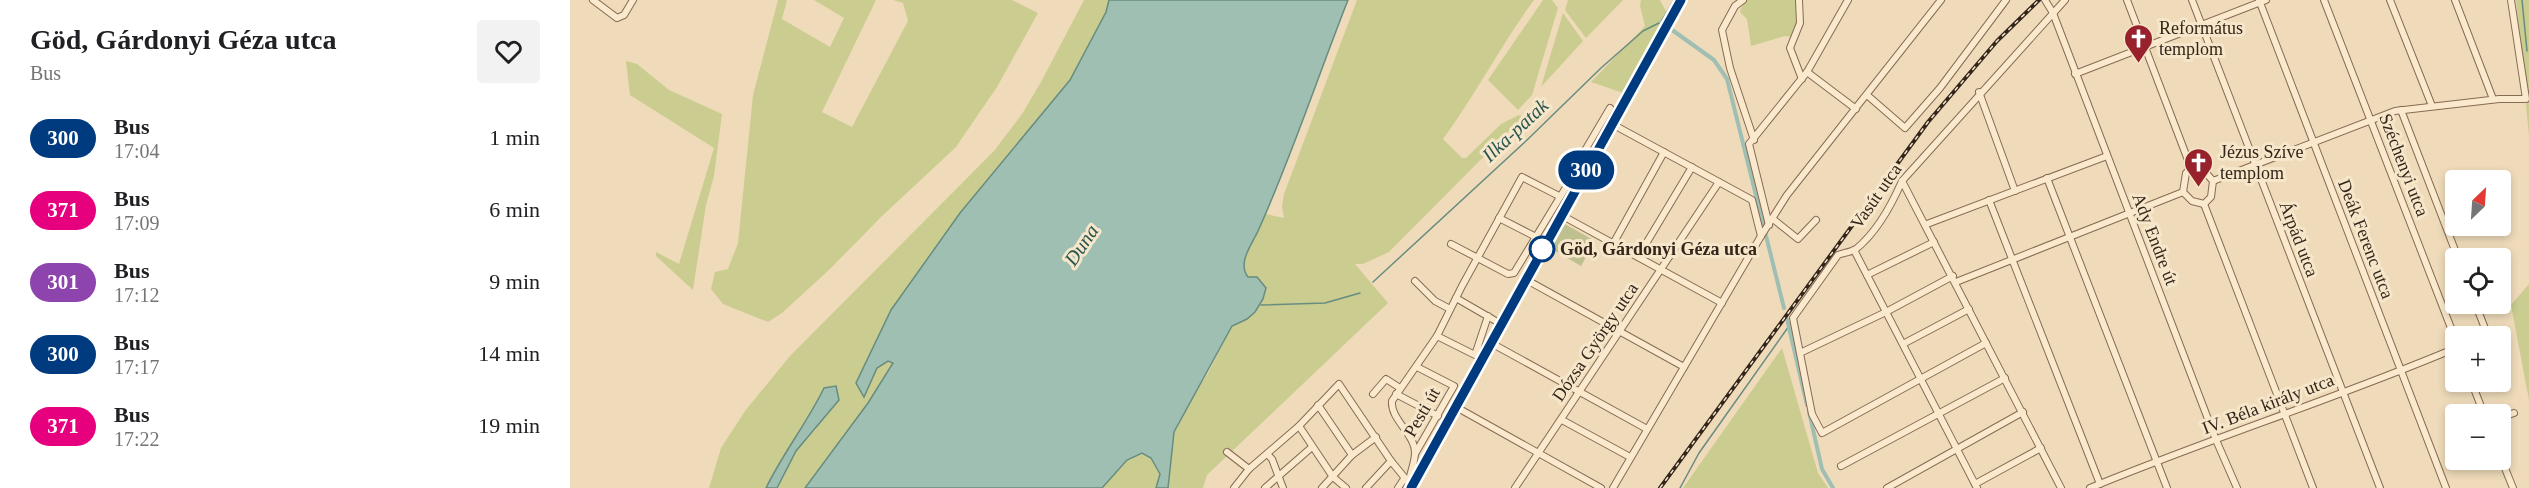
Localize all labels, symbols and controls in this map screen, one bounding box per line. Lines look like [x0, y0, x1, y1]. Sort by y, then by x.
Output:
place label: Református templom [2159, 18, 2243, 59]
button: heart [477, 20, 540, 83]
church icon: Református templom [2122, 22, 2154, 64]
text: Göd, Gárdonyi Géza utca [30, 24, 336, 55]
text: Bus [30, 62, 61, 84]
water label: Ilka-patak [1477, 93, 1554, 167]
street label: Széchenyi utca [2375, 111, 2433, 219]
text: Bus [114, 114, 149, 139]
text: 1 min [489, 125, 540, 150]
text: 300 [47, 126, 79, 150]
text: 17:04 [114, 140, 160, 162]
place label: Jézus Szíve templom [2220, 142, 2303, 183]
church icon: Jézus Szíve templom [2183, 146, 2215, 188]
line badge: 300 [1552, 150, 1620, 190]
text: 300 [1570, 158, 1602, 182]
street label: Vasút utca [1846, 160, 1906, 232]
north arrow [2445, 170, 2511, 236]
map controls [2445, 170, 2511, 470]
street label: Deák Ferenc utca [2334, 177, 2398, 301]
text: Bus [114, 186, 149, 211]
street label: Ady Endre út [2128, 190, 2182, 288]
text: 6 min [489, 197, 540, 222]
text: 371 [47, 198, 79, 222]
street label: Árpád utca [2275, 198, 2324, 280]
text: 17:09 [114, 212, 160, 234]
water label: Duna [1059, 220, 1103, 270]
marker: Göd, Gárdonyi Géza utca [1529, 236, 1555, 262]
place label: Göd, Gárdonyi Géza utca [1560, 239, 1757, 259]
button: locate [2445, 248, 2511, 314]
text: Bus [114, 258, 149, 283]
text: 9 min [489, 269, 540, 294]
text: 301 [47, 270, 79, 294]
street label: Dózsa György utca [1548, 279, 1642, 405]
text: 17:12 [114, 284, 160, 306]
button: + [2445, 326, 2511, 392]
text: Bus [114, 330, 149, 355]
text: 14 min [478, 341, 540, 366]
text: 300 [47, 342, 79, 366]
text: 17:17 [114, 356, 160, 378]
street label: IV. Béla király utca [2199, 370, 2337, 438]
street label: Pesti út [1400, 384, 1444, 440]
text: Bus [114, 402, 149, 427]
button: − [2445, 404, 2511, 470]
text: 19 min [478, 413, 540, 438]
text: 371 [47, 414, 79, 438]
text: 17:22 [114, 428, 160, 450]

